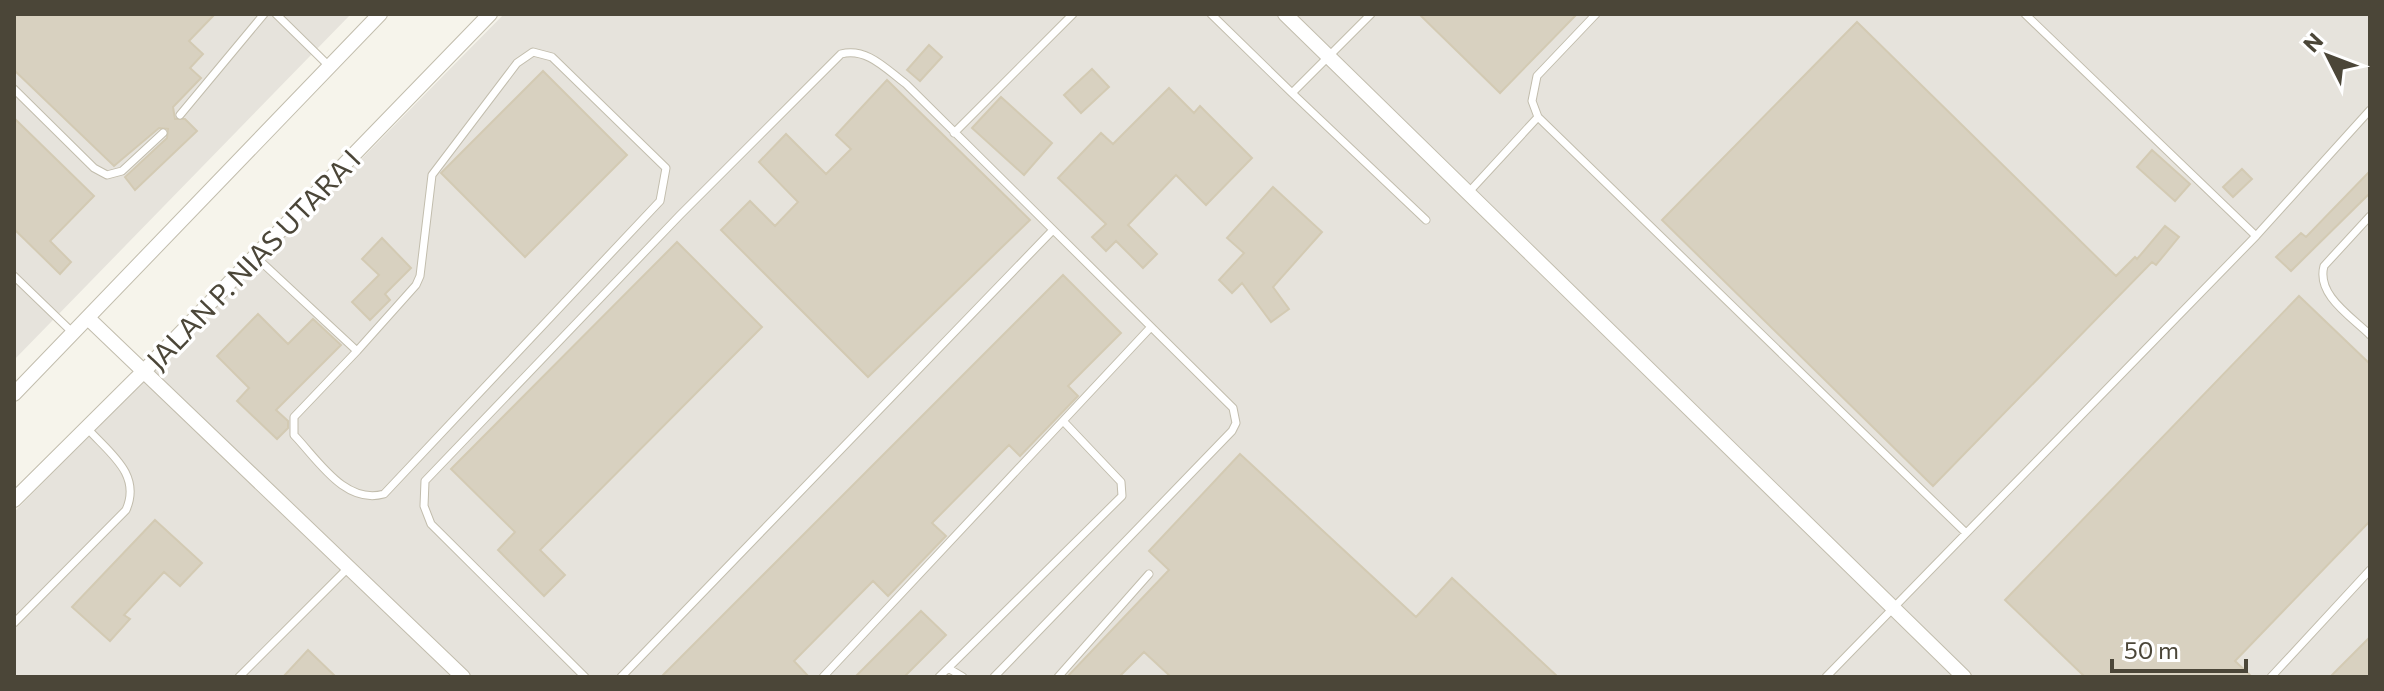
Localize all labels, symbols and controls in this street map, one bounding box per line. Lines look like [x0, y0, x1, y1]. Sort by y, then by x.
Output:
north arrow [2288, 16, 2368, 96]
text: N [2297, 27, 2328, 57]
street label: JALAN P. NIAS UTARA I [139, 142, 367, 376]
scale bar [2112, 623, 2246, 673]
text: 50 m [2124, 635, 2179, 664]

